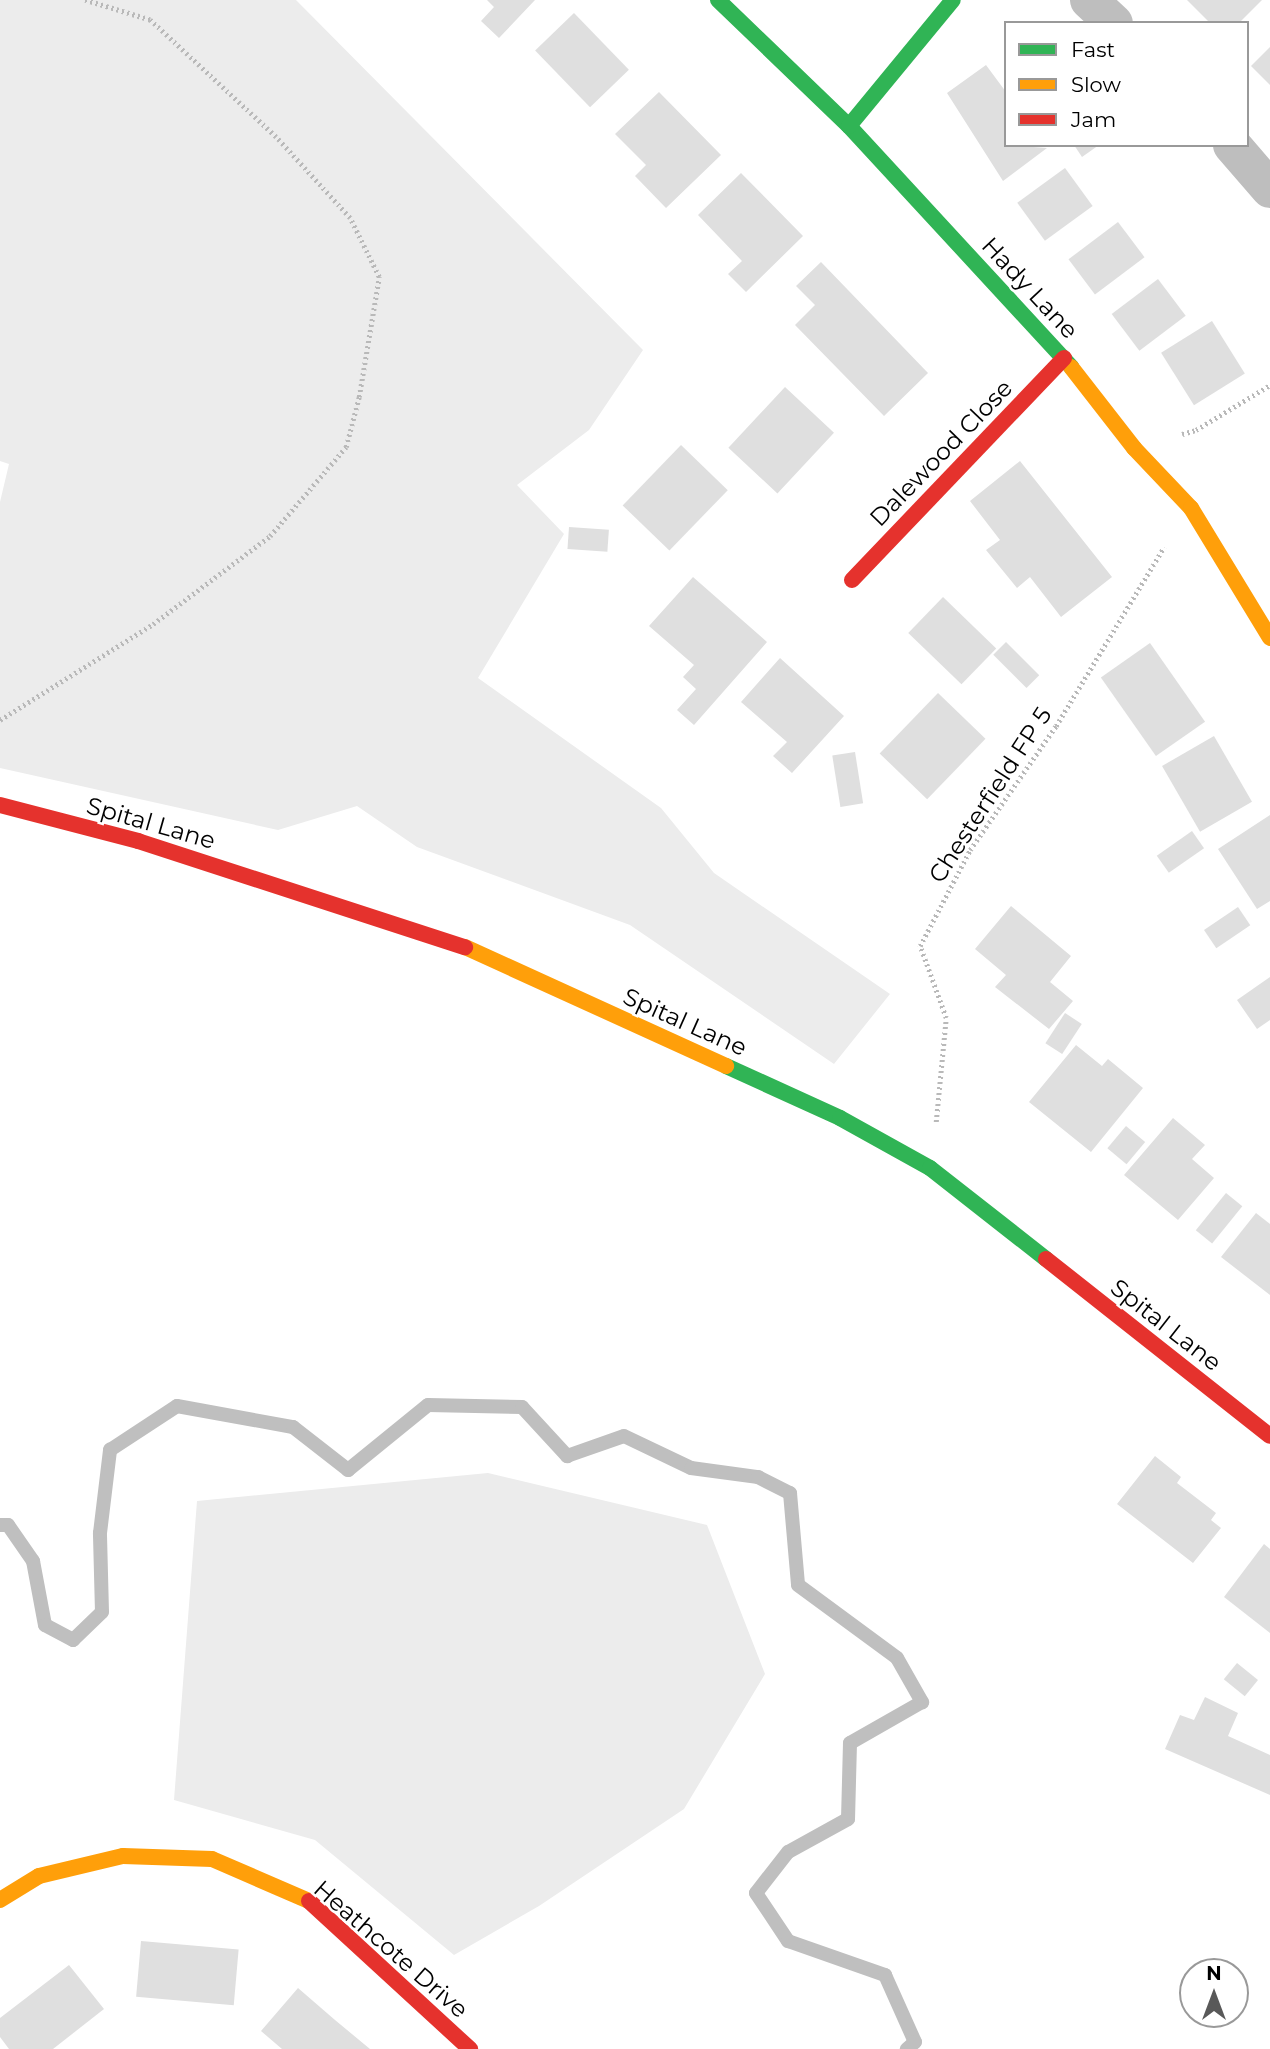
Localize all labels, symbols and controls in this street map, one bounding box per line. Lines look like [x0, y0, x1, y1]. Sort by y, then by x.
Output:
legend [1004, 21, 1249, 147]
text: Fast [1071, 37, 1115, 62]
text: Slow [1071, 72, 1121, 97]
text: Jam [1071, 107, 1116, 132]
street label: Hady Lane [976, 231, 1084, 345]
street label: Dalewood Close [864, 374, 1018, 532]
street label: Chesterfield FP 5 [922, 702, 1058, 888]
street label: Spital Lane [83, 791, 219, 855]
street label: Spital Lane [619, 982, 751, 1062]
street label: Spital Lane [1105, 1273, 1227, 1377]
street label: Heathcote Drive [308, 1874, 474, 2024]
north arrow [1179, 1958, 1249, 2028]
text: N [1206, 1962, 1222, 1985]

